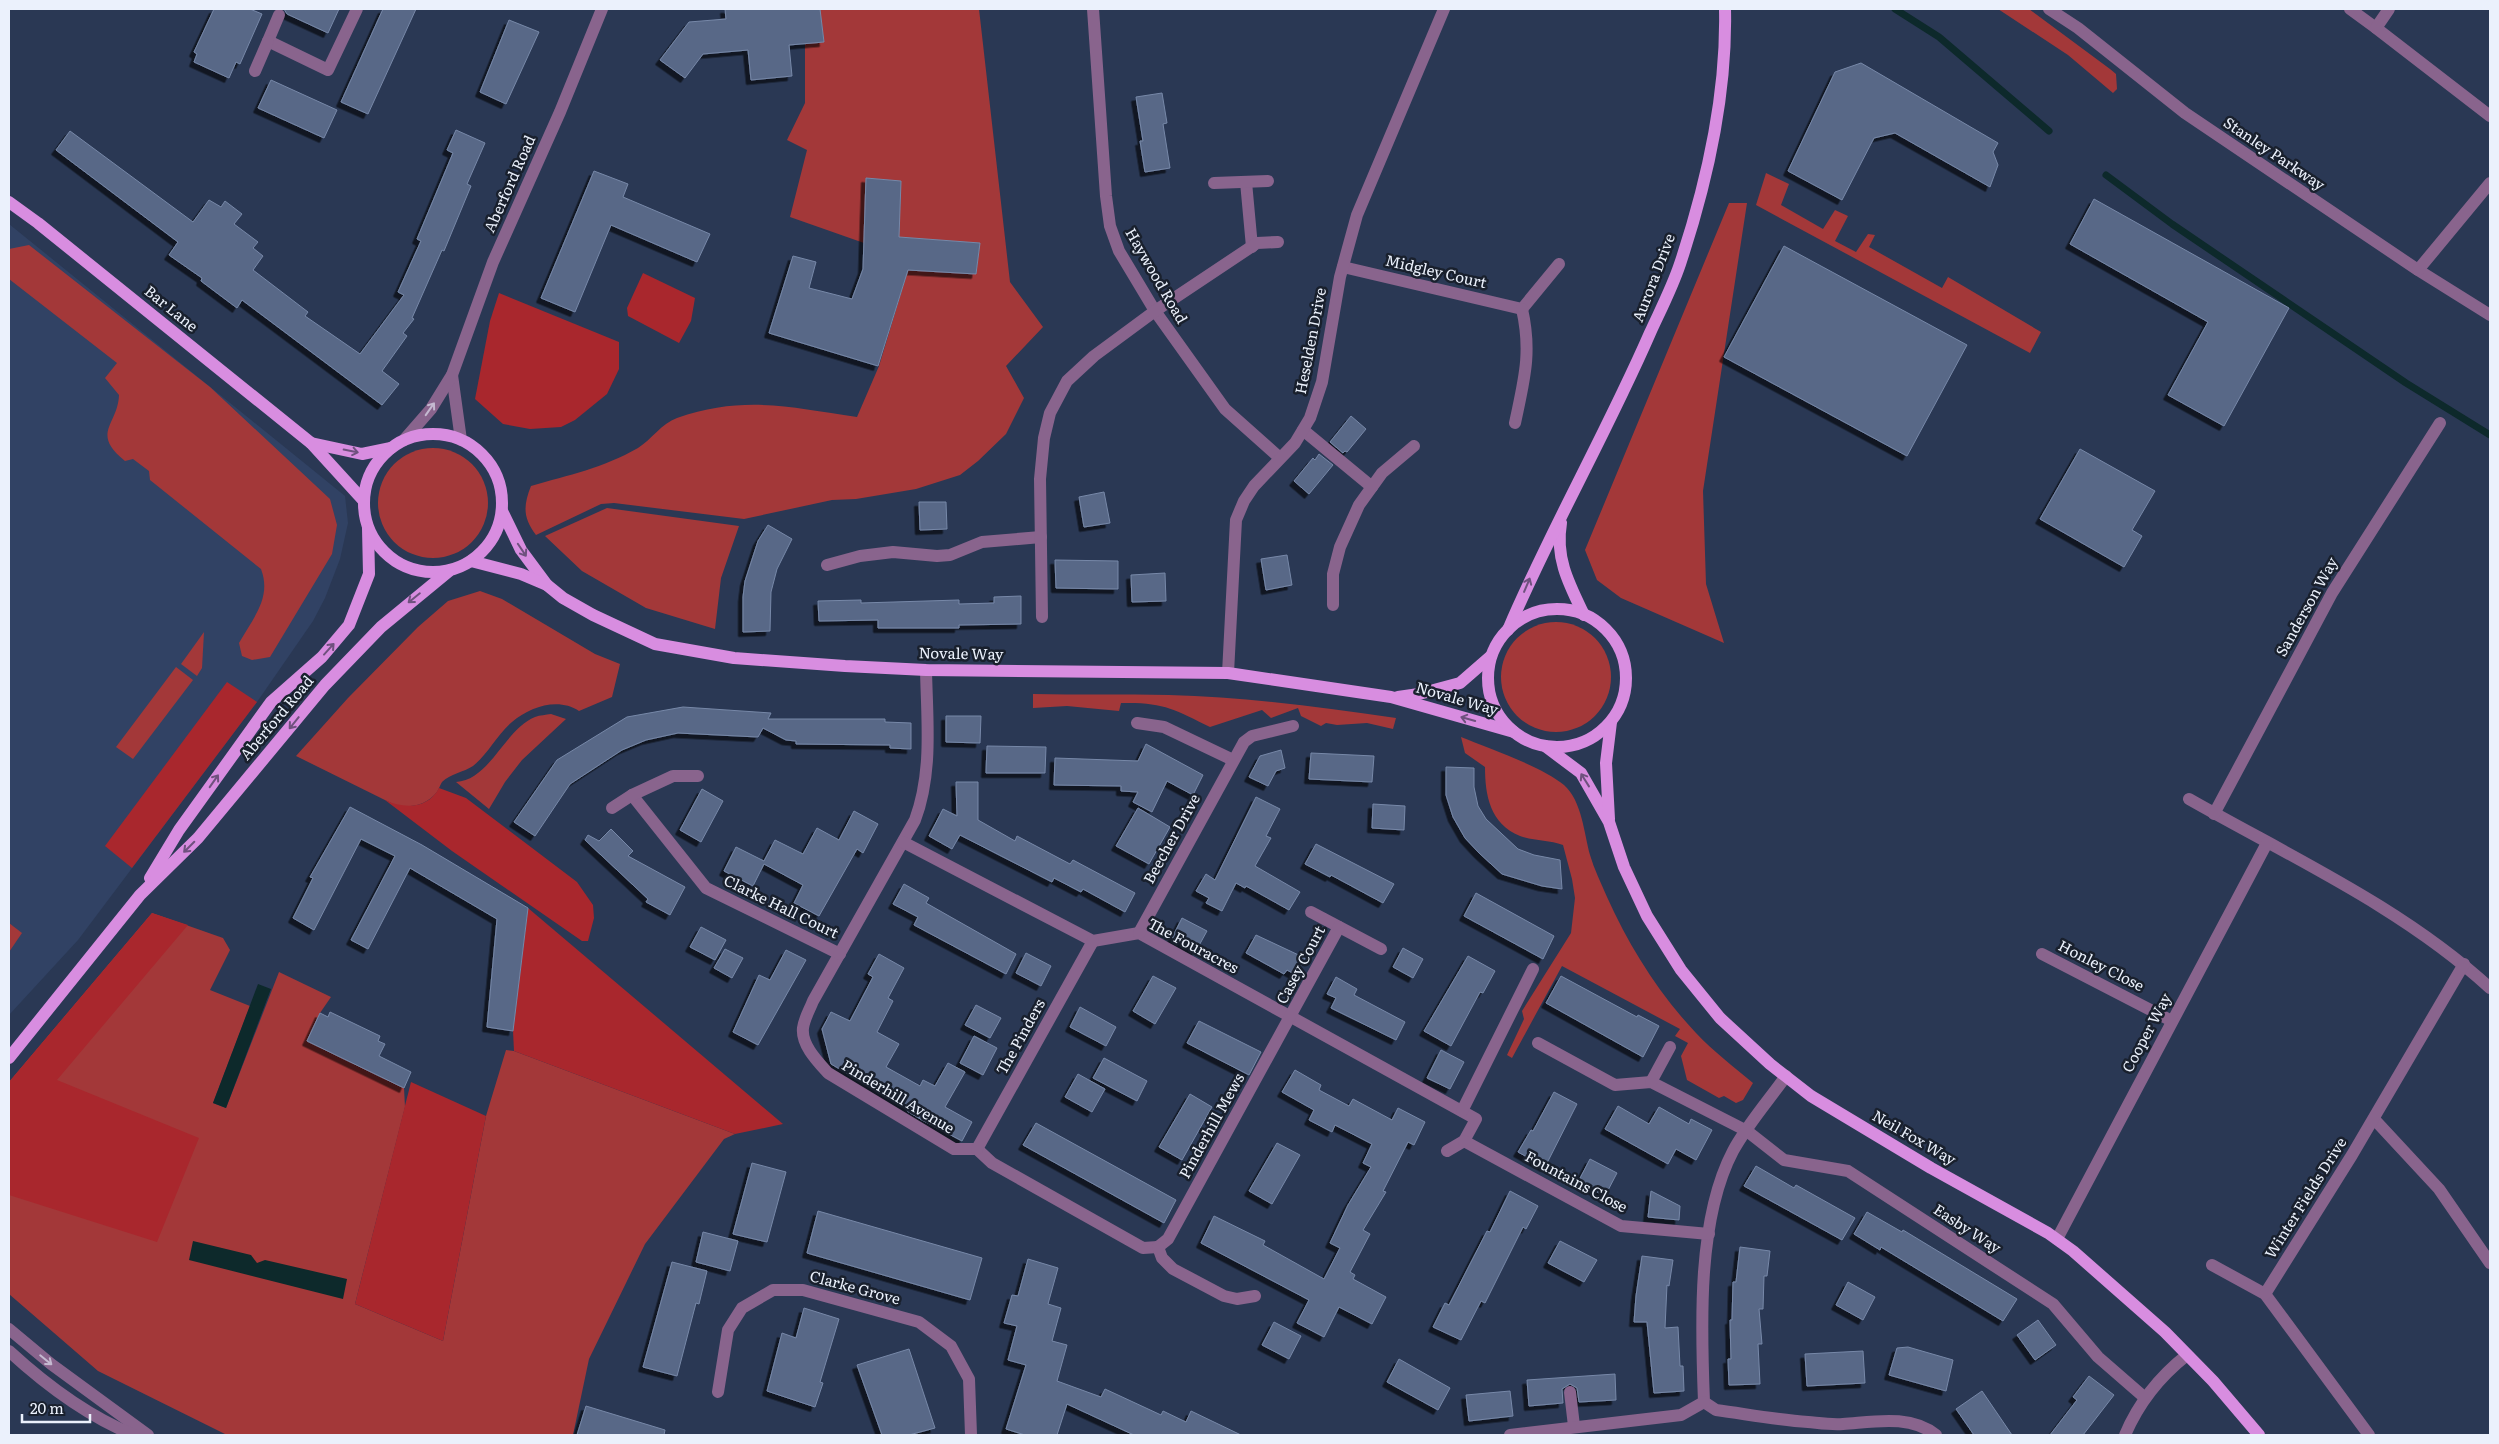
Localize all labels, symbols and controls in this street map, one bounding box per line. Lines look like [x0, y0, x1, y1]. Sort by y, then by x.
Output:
street label: Stanley Parkway [2219, 110, 2330, 195]
street label: Aberford Road [477, 131, 540, 236]
street label: Haywood Road [1121, 223, 1194, 327]
street label: Aurora Drive [1625, 230, 1680, 325]
street label: Midgley Court [1383, 248, 1489, 293]
street label: Bar Lane [140, 279, 204, 337]
street label: Heselden Drive [1288, 285, 1331, 396]
one-way arrow [425, 402, 435, 416]
one-way arrow [342, 447, 358, 457]
one-way arrow [517, 542, 527, 556]
street label: Sanderson Way [2269, 552, 2343, 660]
one-way arrow [1523, 578, 1533, 593]
one-way arrow [408, 592, 421, 603]
street label: Novale Way [918, 640, 1004, 665]
one-way arrow [323, 643, 335, 656]
street label: Aberford Road [233, 670, 318, 764]
street label: Novale Way [1413, 675, 1502, 720]
one-way arrow [1460, 713, 1476, 723]
one-way arrow [289, 716, 300, 729]
one-way arrow [1579, 773, 1590, 787]
one-way arrow [209, 774, 219, 788]
street label: Beecher Drive [1136, 789, 1205, 888]
one-way arrow [183, 841, 196, 853]
street label: Clarke Hall Court [720, 868, 843, 943]
street label: The Fouracres [1144, 911, 1243, 978]
street label: Casey Court [1269, 921, 1330, 1008]
street label: Honley Close [2055, 933, 2149, 996]
street label: Cooper Way [2115, 988, 2176, 1076]
street label: The Pinders [989, 994, 1050, 1078]
street label: Pinderhill Avenue [838, 1053, 960, 1139]
street label: Pinderhill Mews [1172, 1068, 1249, 1182]
street label: Neil Fox Way [1869, 1103, 1961, 1170]
street label: Winter Fields Drive [2258, 1132, 2351, 1262]
street label: Fountains Close [1521, 1144, 1632, 1218]
street label: Easby Way [1929, 1197, 2006, 1258]
street label: Clarke Grove [808, 1263, 903, 1310]
one-way arrow [39, 1354, 52, 1365]
scale bar [22, 1392, 90, 1424]
text: 20 m [30, 1396, 64, 1419]

